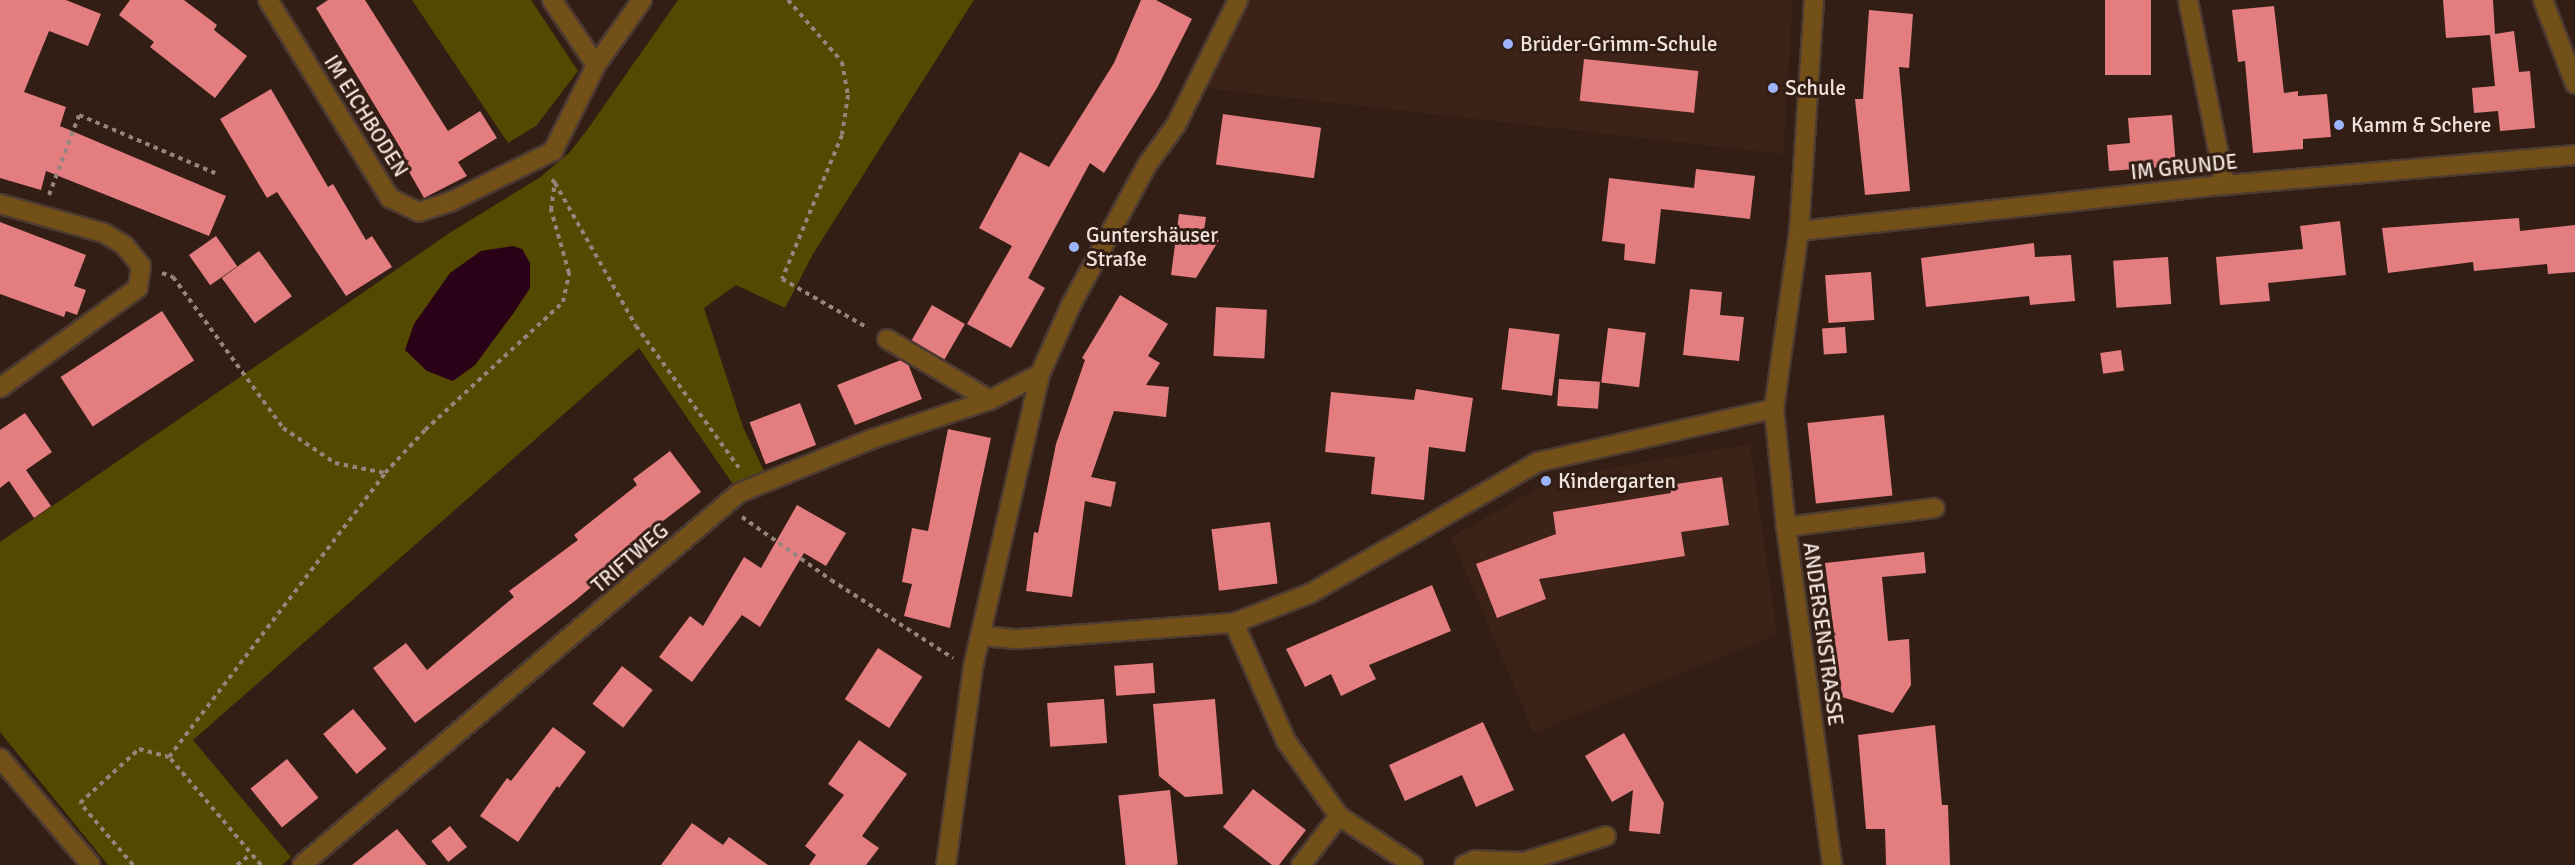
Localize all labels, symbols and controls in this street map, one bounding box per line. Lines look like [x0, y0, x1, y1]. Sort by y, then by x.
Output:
place label: Brüder-Grimm-Schule [1520, 31, 1717, 57]
marker: Brüder-Grimm-Schule [1501, 37, 1515, 51]
street label: IM EICHBODEN [319, 50, 413, 182]
place label: Schule [1785, 75, 1846, 101]
marker: Schule [1766, 81, 1780, 95]
place label: Kamm & Schere [2351, 112, 2491, 138]
marker: Kamm & Schere [2332, 118, 2346, 132]
street label: IM GRUNDE [2129, 149, 2239, 185]
place label: Guntershäuser Straße [1086, 222, 1218, 272]
marker: Guntershäuser Straße [1067, 240, 1081, 254]
place label: Kindergarten [1558, 468, 1676, 494]
marker: Kindergarten [1539, 474, 1553, 488]
street label: TRIFTWEG [586, 518, 674, 598]
street label: ANDERSENSTRASSE [1798, 541, 1848, 727]

